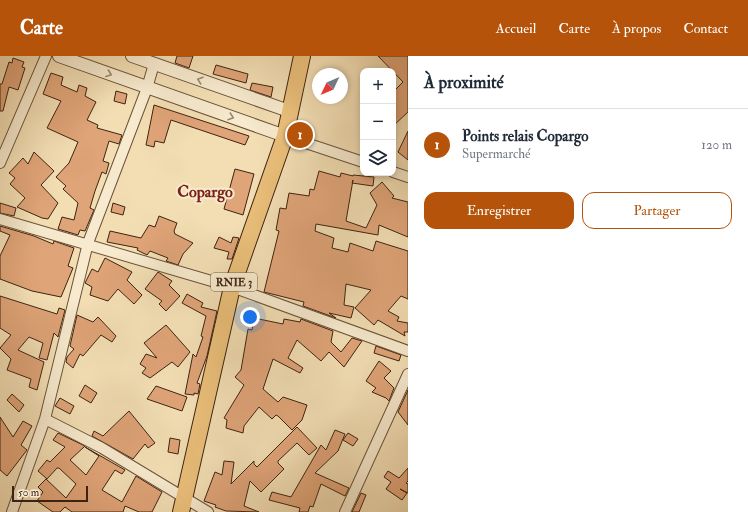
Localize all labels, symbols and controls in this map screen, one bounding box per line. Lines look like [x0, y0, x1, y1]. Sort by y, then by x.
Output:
text: Carte [20, 16, 63, 40]
text: Accueil [496, 20, 536, 37]
text: Carte [558, 20, 590, 37]
text: À propos [612, 20, 661, 37]
text: Contact [683, 20, 728, 37]
north arrow [312, 68, 348, 104]
map controls [360, 68, 396, 176]
button: + [360, 68, 396, 104]
one-way arrow [105, 69, 112, 78]
text: À proximité [424, 72, 504, 93]
one-way arrow [196, 76, 203, 84]
button: − [360, 104, 396, 140]
one-way arrow [228, 113, 235, 121]
pin: 1 [287, 120, 313, 150]
text: Points relais Copargo [462, 127, 589, 146]
text: 1 [435, 137, 439, 153]
text: 120 m [701, 137, 732, 153]
button: layers [360, 140, 396, 176]
text: Supermarché [462, 146, 530, 162]
district label: Copargo [177, 182, 233, 203]
button: Enregistrer [424, 192, 574, 229]
button: Partager [582, 192, 732, 229]
road number: RNIE 3 [211, 273, 257, 291]
your location [240, 307, 260, 327]
scale bar [12, 484, 88, 503]
text: 50 m [18, 486, 39, 499]

